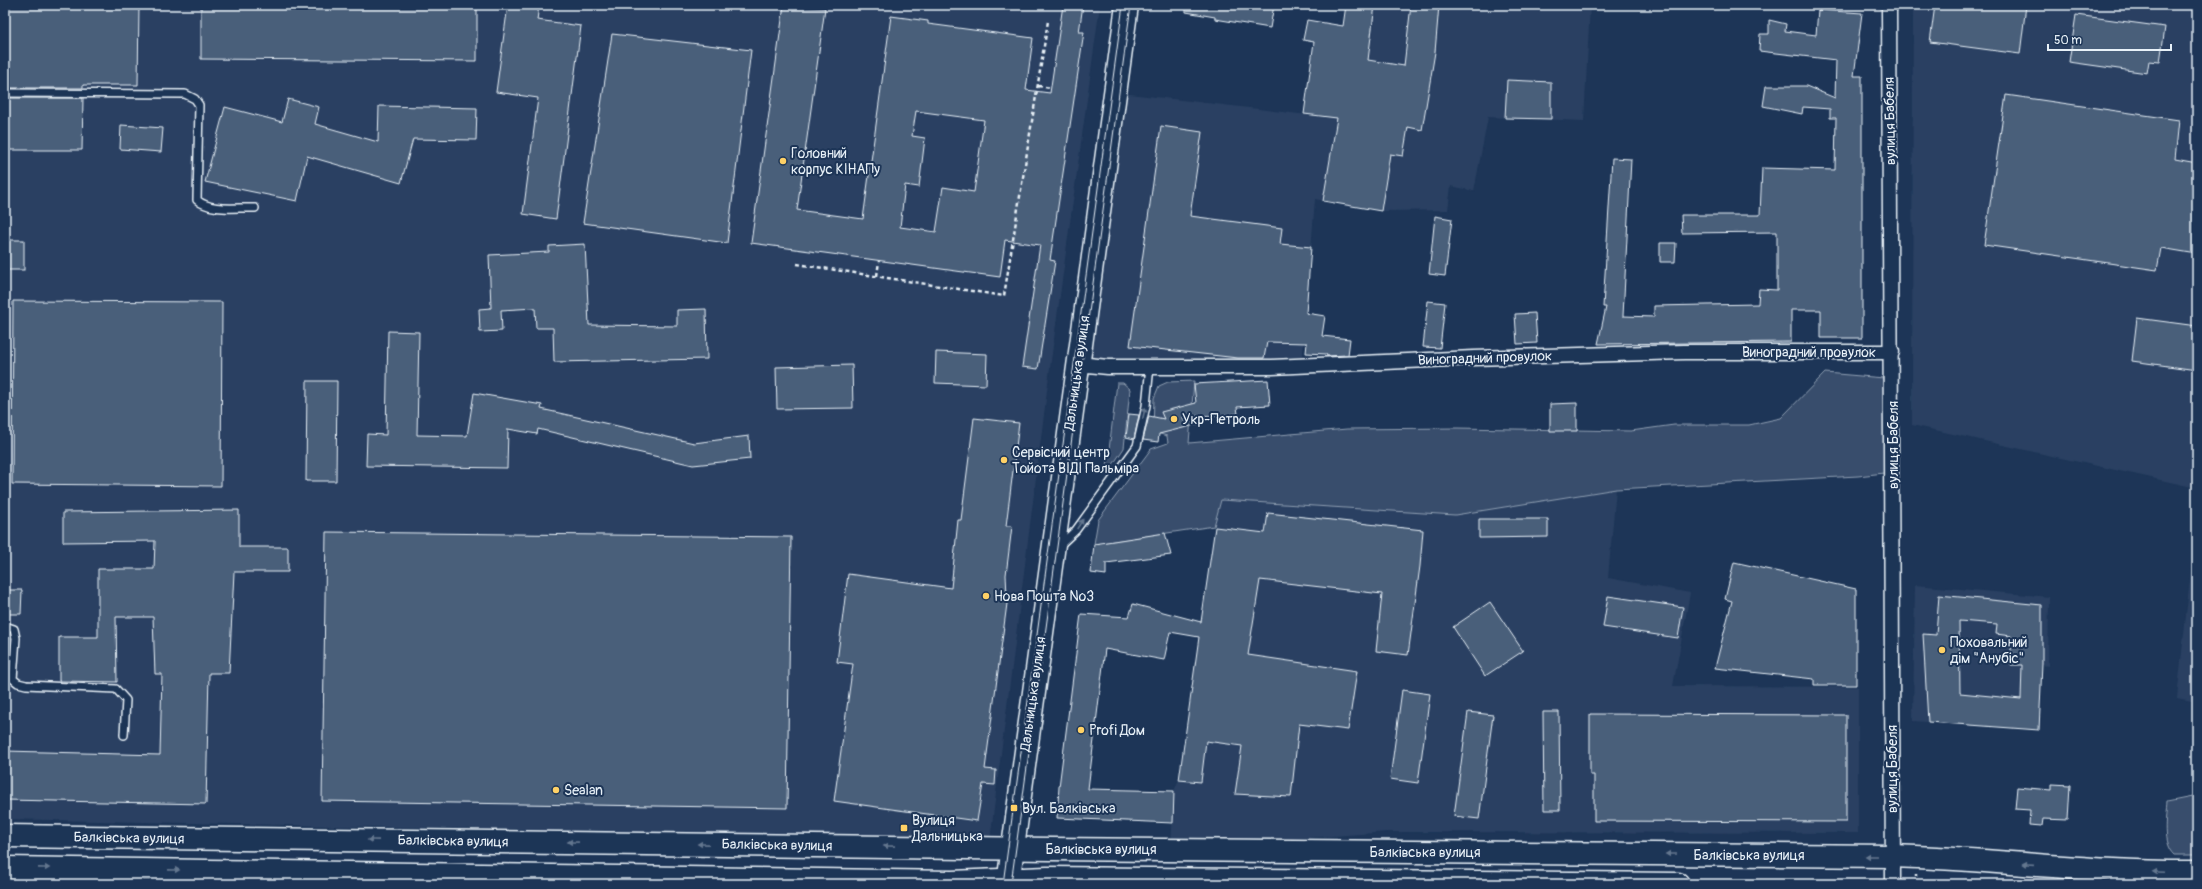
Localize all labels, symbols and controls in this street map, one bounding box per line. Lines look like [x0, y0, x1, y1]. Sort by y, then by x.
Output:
scale bar [2048, 26, 2171, 52]
text: 50 m [2054, 33, 2082, 48]
street label: вулиця Бабеля [1881, 77, 1899, 165]
place label: Головний корпус КІНАПу [791, 145, 880, 178]
marker: Головний корпус КІНАПу [778, 156, 788, 166]
street label: Дальницька вулиця [1060, 315, 1093, 432]
street label: Виноградний провулок [1742, 344, 1876, 361]
street label: Виноградний провулок [1418, 347, 1552, 369]
street label: вулиця Бабеля [1885, 401, 1902, 489]
one-way arrow [1142, 407, 1148, 419]
place label: Укр-Петроль [1182, 411, 1260, 428]
marker: Укр-Петроль [1169, 414, 1179, 424]
place label: Сервісний центр Тойота ВІДІ Пальміра [1012, 444, 1139, 477]
marker: Сервісний центр Тойота ВІДІ Пальміра [999, 455, 1009, 465]
one-way arrow [1076, 519, 1084, 529]
place label: Нова Пошта №3 [994, 588, 1094, 605]
marker: Нова Пошта №3 [981, 591, 991, 601]
place label: Поховальний дім "Анубіс" [1950, 634, 2028, 667]
street label: Дальницька вулиця [1016, 636, 1049, 753]
marker: Поховальний дім "Анубіс" [1937, 645, 1947, 655]
place label: Profi Дом [1089, 722, 1145, 739]
marker: Profi Дом [1076, 725, 1086, 735]
street label: вулиця Бабеля [1884, 725, 1901, 813]
place label: Sealan [564, 782, 603, 799]
marker: Sealan [551, 785, 561, 795]
place label: Вул. Балківська [1022, 800, 1116, 817]
marker: Вул. Балківська [1009, 803, 1019, 813]
place label: Вулиця Дальницька [911, 812, 983, 845]
marker: Вулиця Дальницька [899, 823, 909, 833]
street label: Балківська вулиця [73, 829, 185, 847]
street label: Балківська вулиця [397, 832, 509, 850]
street label: Балківська вулиця [721, 836, 833, 854]
one-way arrow [366, 837, 379, 843]
one-way arrow [566, 839, 579, 845]
one-way arrow [696, 841, 709, 847]
street label: Балківська вулиця [1045, 841, 1157, 858]
one-way arrow [882, 843, 895, 849]
street label: Балківська вулиця [1369, 844, 1481, 861]
street label: Балківська вулиця [1693, 847, 1805, 864]
one-way arrow [1664, 851, 1677, 857]
one-way arrow [1864, 853, 1877, 859]
one-way arrow [2022, 861, 2034, 868]
one-way arrow [38, 865, 51, 871]
one-way arrow [168, 867, 181, 873]
one-way arrow [2152, 868, 2164, 875]

